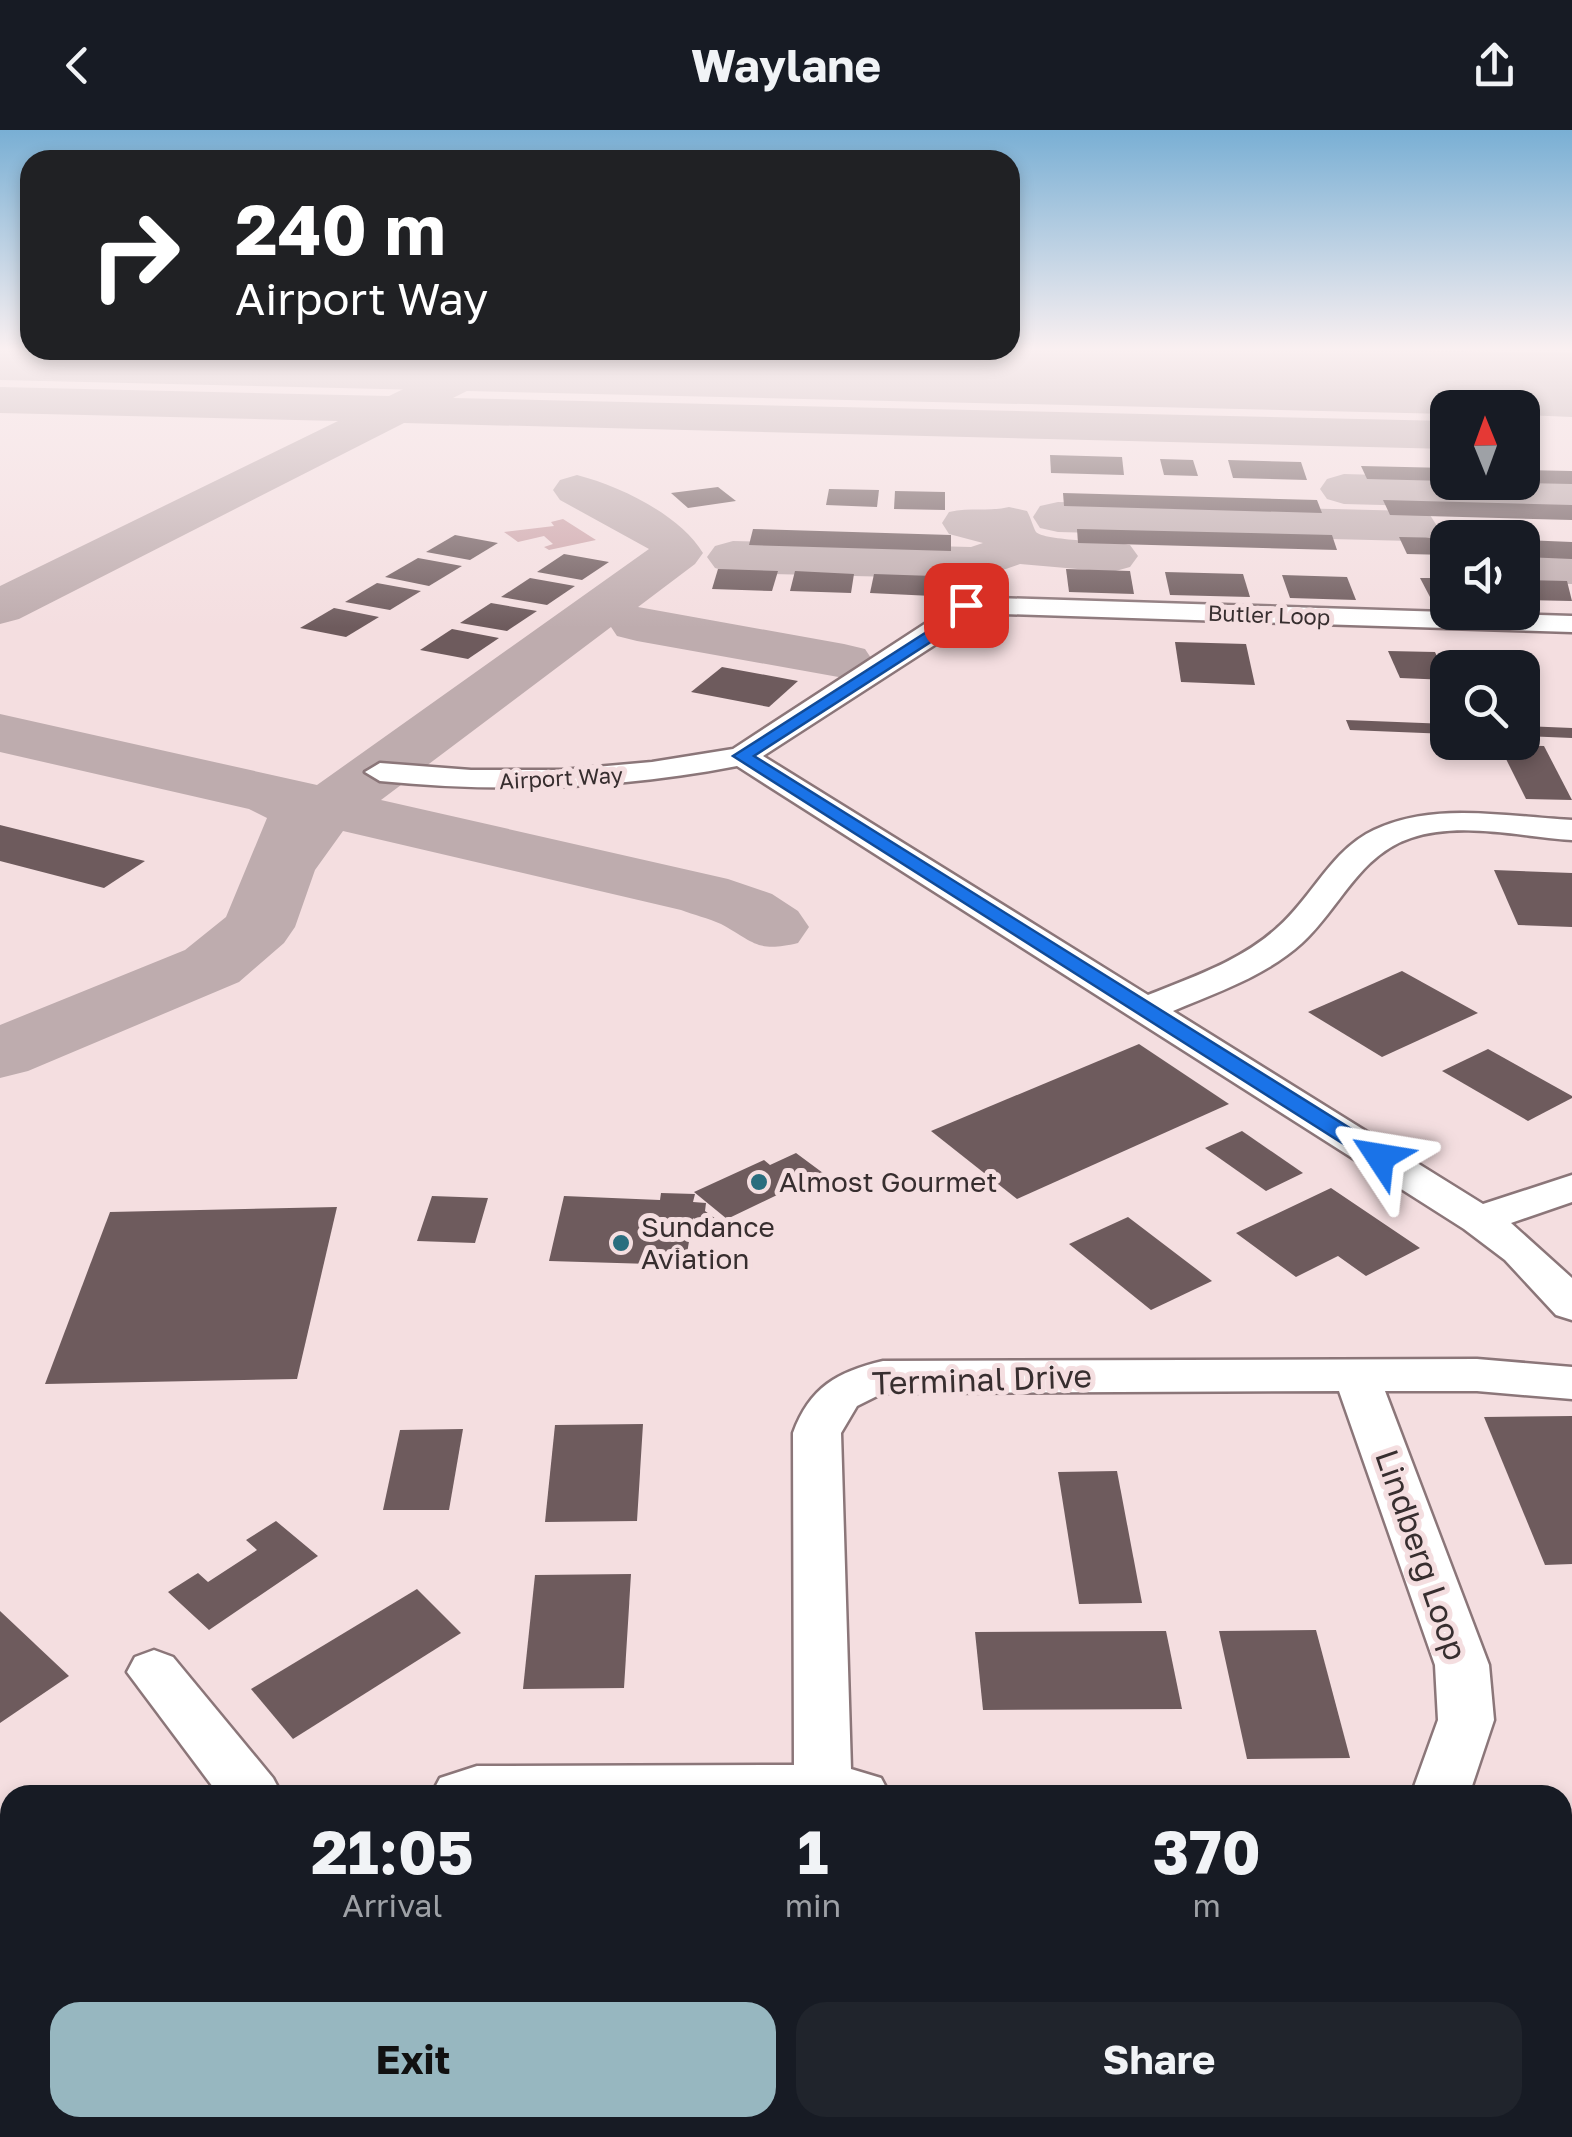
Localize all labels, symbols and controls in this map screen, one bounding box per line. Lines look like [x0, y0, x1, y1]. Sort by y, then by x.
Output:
icon: back [50, 38, 105, 93]
text: Waylane [691, 38, 881, 92]
icon: share [1467, 38, 1522, 93]
text: 240 m [235, 186, 446, 270]
icon: right [70, 190, 200, 320]
text: Airport Way [235, 271, 488, 325]
north arrow [1430, 390, 1540, 500]
map controls [1430, 390, 1540, 760]
button: sound [1430, 520, 1540, 630]
pin [924, 563, 1009, 648]
icon: arrive [939, 578, 994, 633]
street label: Butler Loop [1207, 599, 1331, 630]
button: search [1430, 650, 1540, 760]
street label: Airport Way [498, 761, 624, 794]
position arrow [1328, 1105, 1432, 1209]
place label: Almost Gourmet [779, 1165, 997, 1198]
marker: Almost Gourmet [748, 1171, 770, 1193]
place label: Sundance Aviation [641, 1210, 775, 1275]
marker: Sundance Aviation [610, 1232, 632, 1254]
street label: Terminal Drive [871, 1356, 1093, 1402]
street label: Lindberg Loop [1368, 1444, 1476, 1665]
text: 21:05 [311, 1815, 474, 1887]
text: 1 [798, 1815, 828, 1887]
text: 370 [1152, 1815, 1261, 1887]
text: Arrival [342, 1886, 442, 1924]
text: min [785, 1886, 841, 1924]
text: m [1192, 1886, 1221, 1924]
button: Exit [50, 2002, 776, 2117]
button: Share [796, 2002, 1522, 2117]

